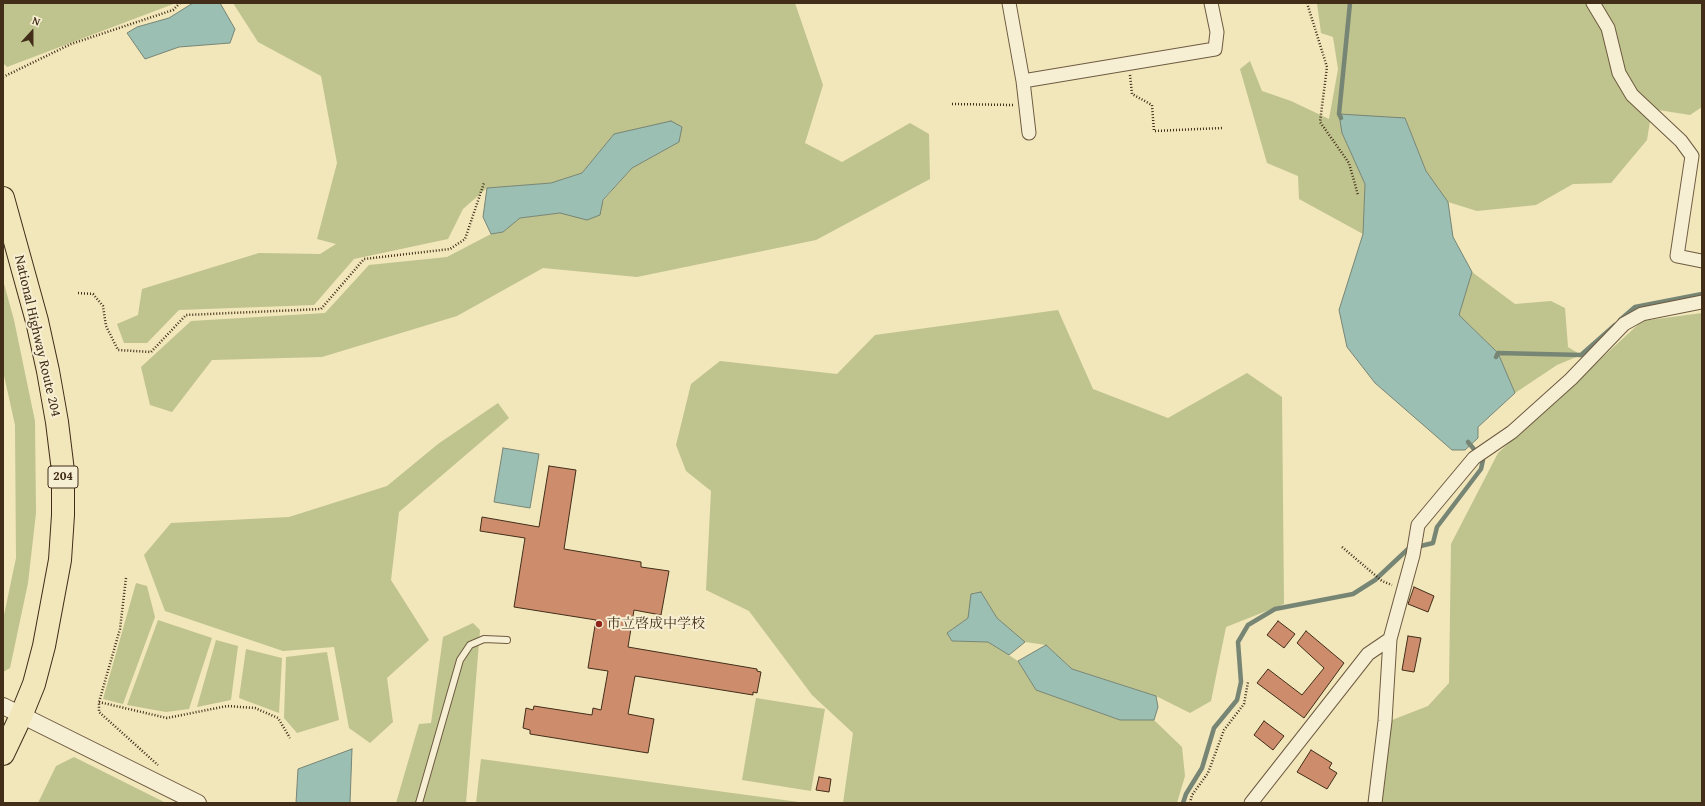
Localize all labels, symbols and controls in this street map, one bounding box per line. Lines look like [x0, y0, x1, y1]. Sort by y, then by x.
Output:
north arrow [12, 12, 52, 52]
text: N [30, 12, 43, 30]
street label: National Highway Route 204 [10, 254, 64, 418]
road number: 204 [48, 466, 78, 488]
place label: 市立啓成中学校 [607, 616, 705, 632]
marker: 市立啓成中学校 [594, 619, 604, 629]

